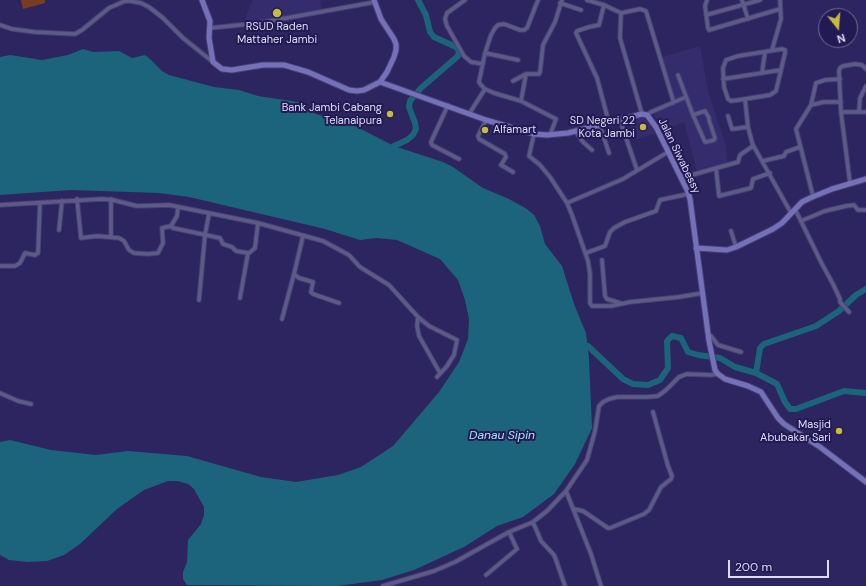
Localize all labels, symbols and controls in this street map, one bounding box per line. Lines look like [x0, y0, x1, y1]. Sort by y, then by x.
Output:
marker: RSUD Raden Mattaher Jambi [271, 7, 283, 19]
north arrow [818, 8, 858, 48]
place label: RSUD Raden Mattaher Jambi [237, 20, 317, 46]
text: N [835, 31, 847, 46]
place label: Bank Jambi Cabang Telanaipura [282, 101, 382, 127]
marker: Bank Jambi Cabang Telanaipura [385, 109, 395, 119]
place label: SD Negeri 22 Kota Jambi [570, 114, 635, 140]
street label: Jalan Siwabessy [655, 116, 703, 196]
marker: SD Negeri 22 Kota Jambi [638, 122, 648, 132]
place label: Alfamart [493, 123, 536, 137]
marker: Alfamart [480, 125, 490, 135]
place label: Masjid Abubakar Sari [760, 418, 831, 444]
marker: Masjid Abubakar Sari [834, 426, 844, 436]
water label: Danau Sipin [469, 429, 535, 443]
scale bar [730, 552, 831, 578]
text: 200 m [735, 559, 772, 575]

